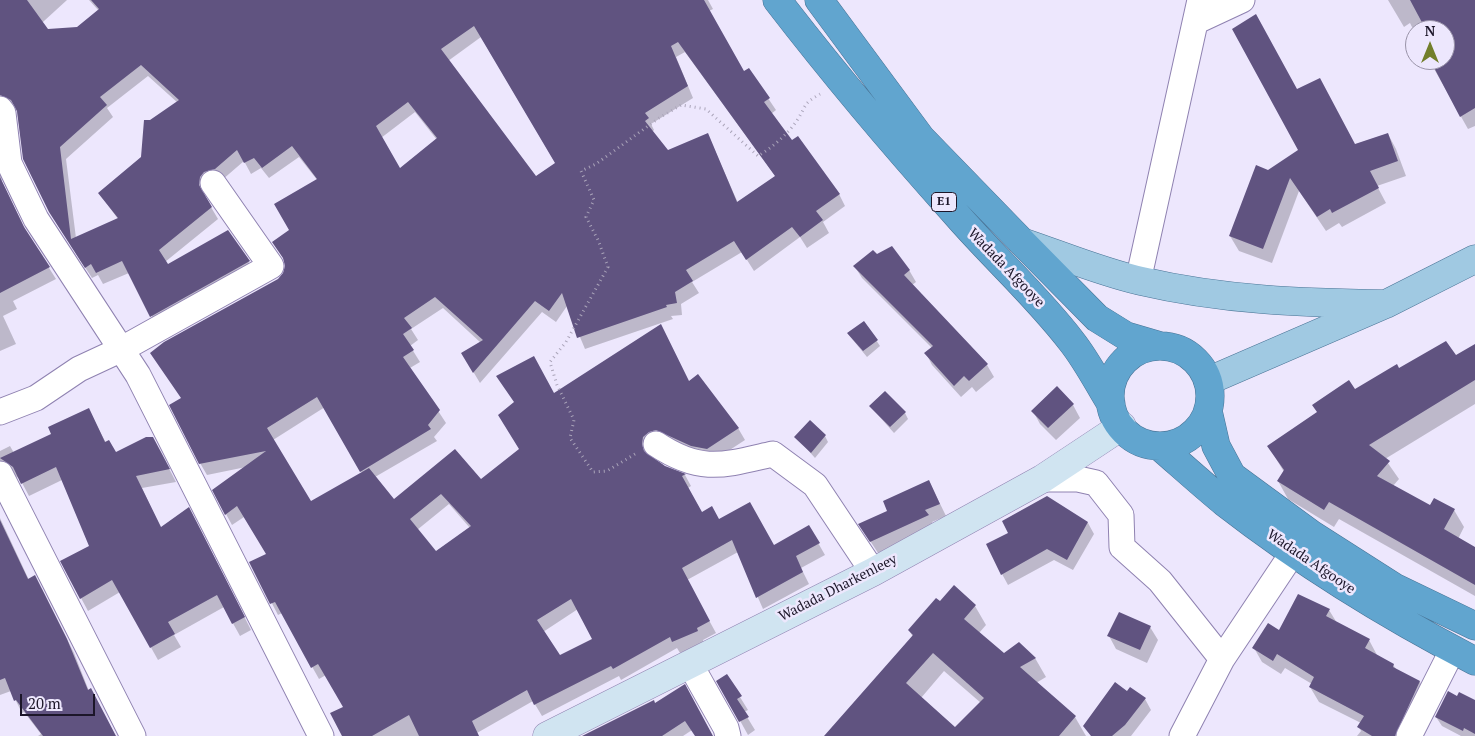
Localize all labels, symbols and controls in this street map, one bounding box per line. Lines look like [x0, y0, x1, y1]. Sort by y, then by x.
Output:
north arrow [1405, 20, 1455, 70]
text: N [1425, 21, 1435, 40]
road number: E1 [932, 192, 956, 212]
street label: Wadada Afgooye [964, 225, 1048, 311]
street label: Wadada Afgooye [1264, 526, 1358, 598]
street label: Wadada Dharkenleey [776, 551, 900, 625]
scale bar [22, 684, 98, 716]
text: 20 m [28, 693, 61, 713]

